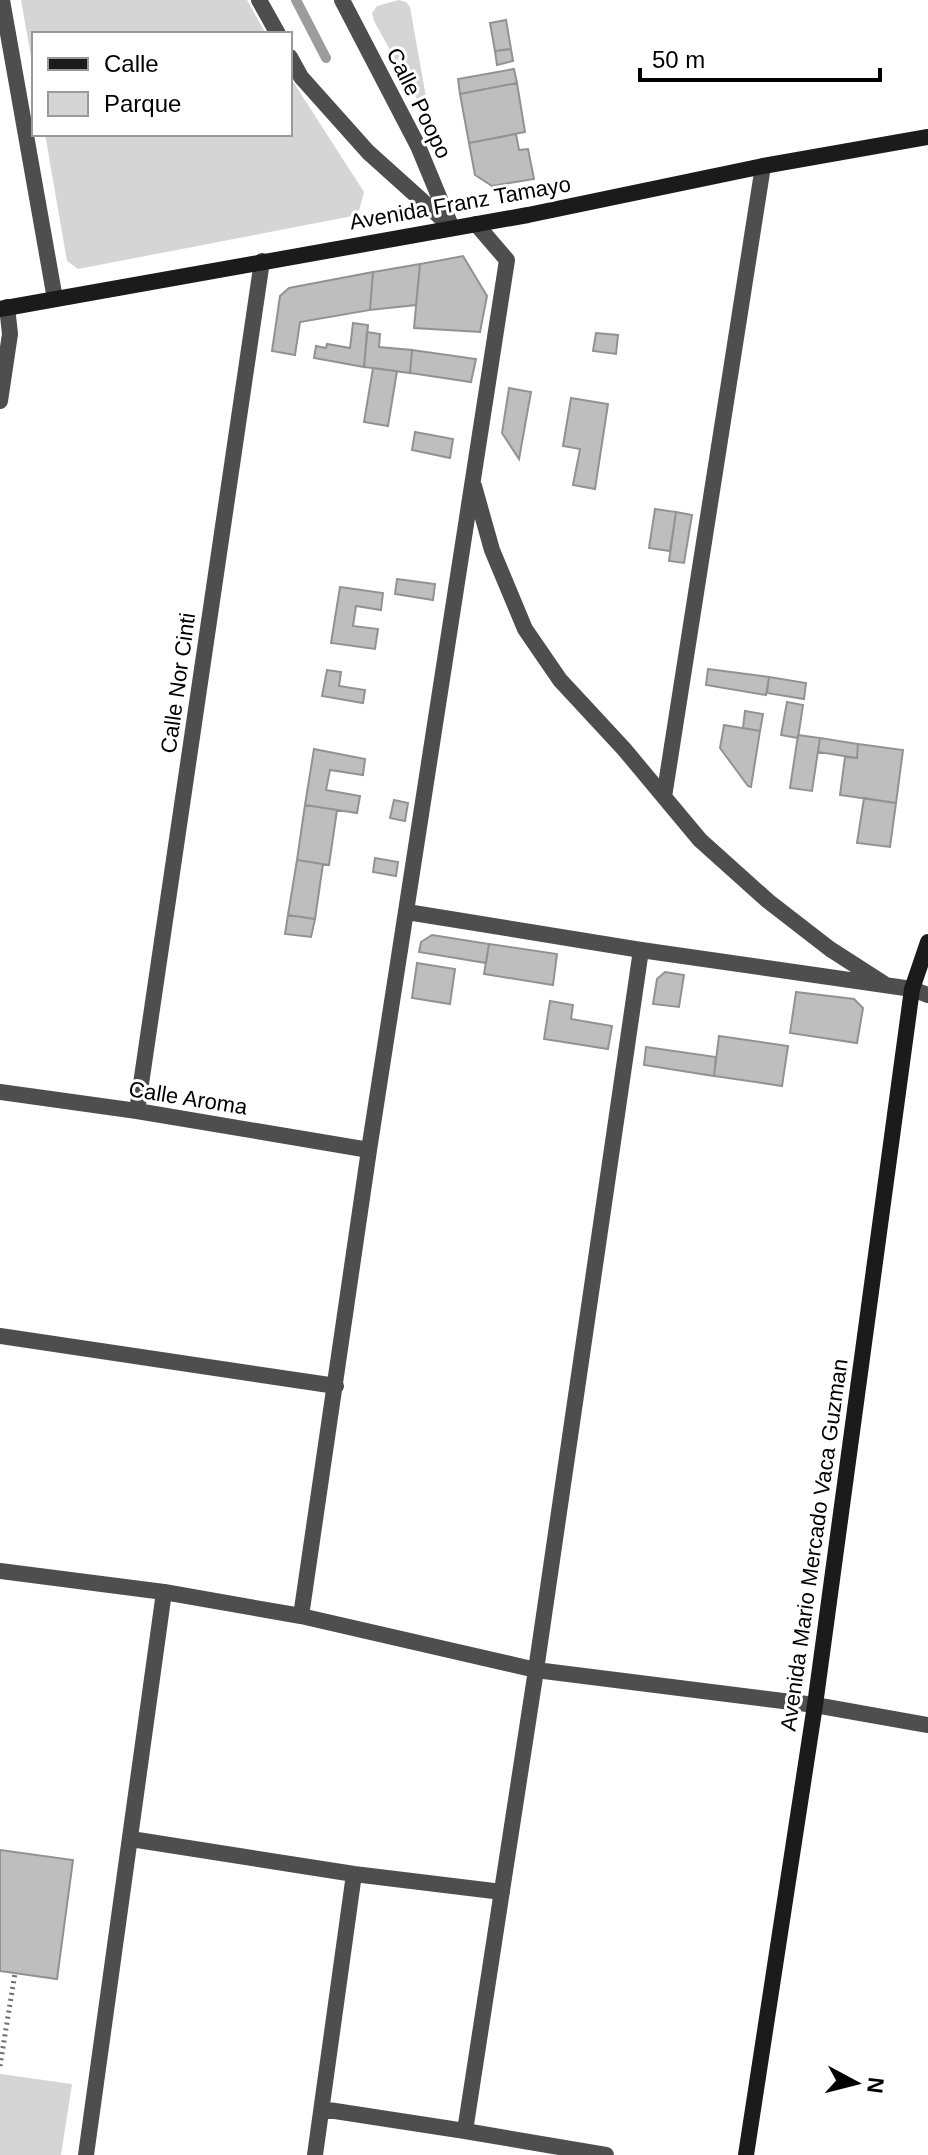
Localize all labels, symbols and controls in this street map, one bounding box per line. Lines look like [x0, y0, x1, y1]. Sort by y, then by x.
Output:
legend [32, 32, 292, 136]
scale bar [640, 32, 880, 82]
street label: Calle Poopo [381, 44, 457, 162]
text: 50 m [652, 46, 705, 73]
text: Calle [104, 50, 159, 77]
text: Parque [104, 90, 181, 117]
street label: Avenida Franz Tamayo [347, 171, 573, 235]
street label: Calle Nor Cinti [156, 611, 200, 755]
street label: Calle Aroma [127, 1076, 250, 1120]
street label: Avenida Mario Mercado Vaca Guzman [775, 1357, 853, 1733]
north arrow [816, 2043, 896, 2123]
text: N [862, 2076, 889, 2095]

